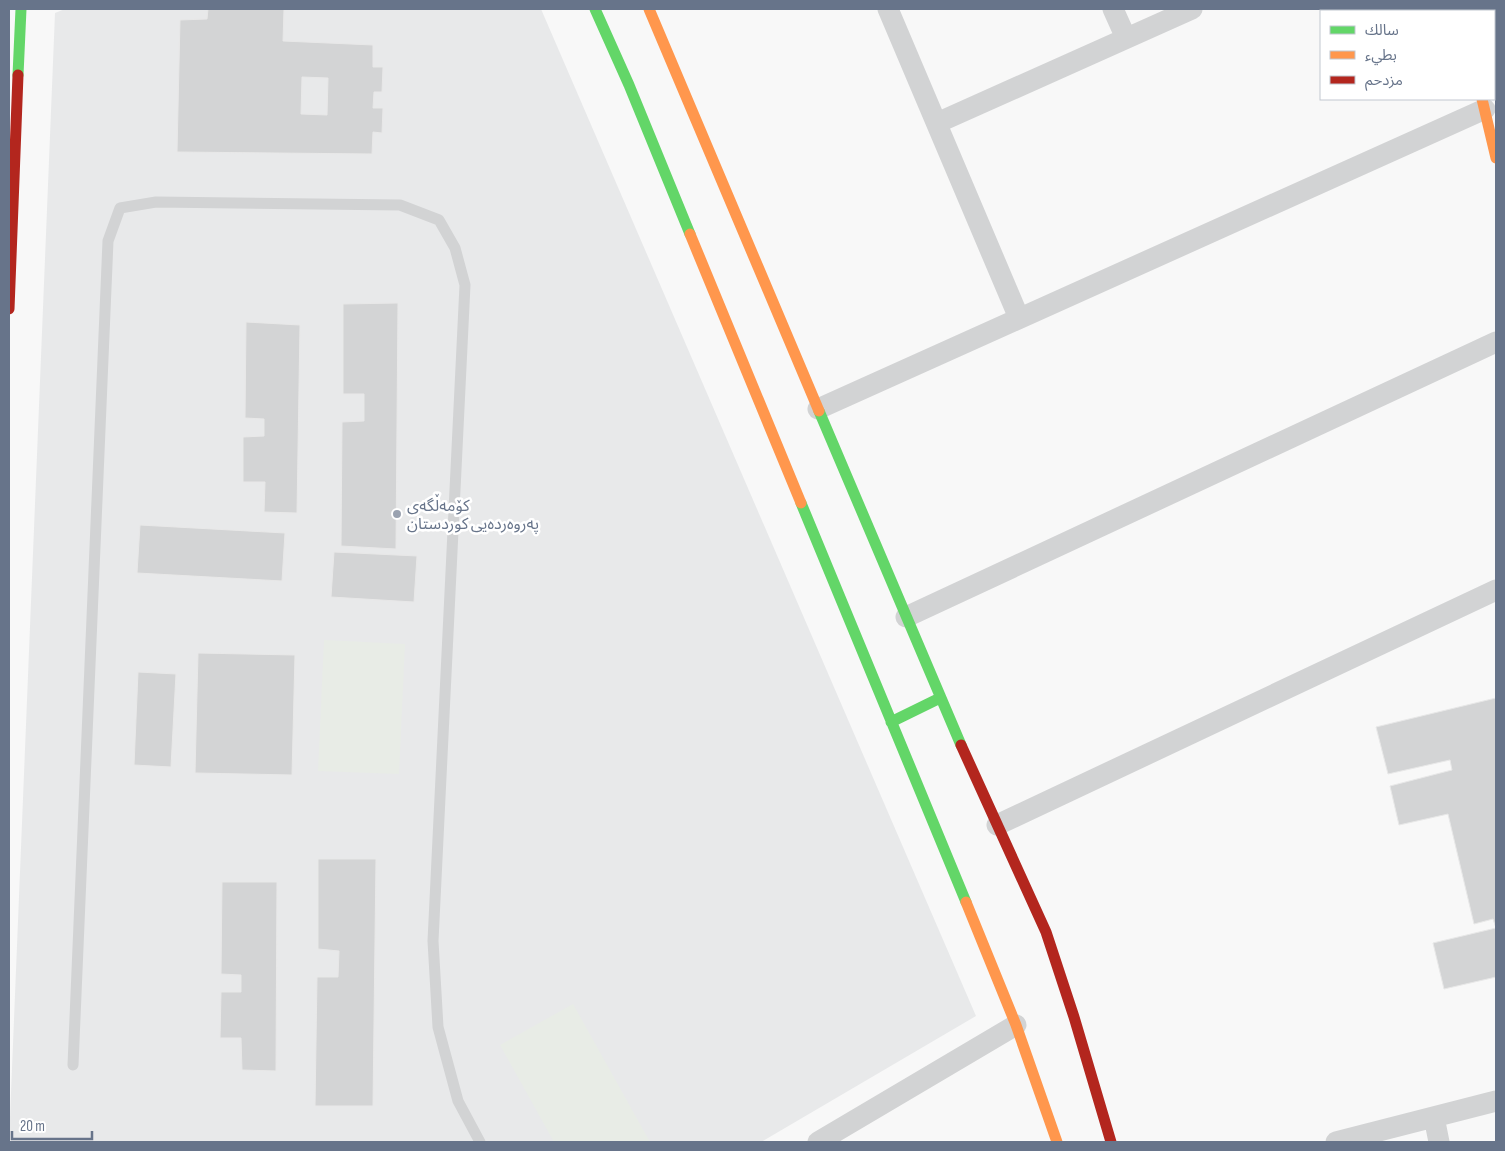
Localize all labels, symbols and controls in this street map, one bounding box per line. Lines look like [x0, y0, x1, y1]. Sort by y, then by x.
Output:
legend [1320, 10, 1495, 100]
text: سالك [1365, 21, 1399, 40]
text: بطيء [1365, 46, 1397, 66]
text: مزدحم [1365, 71, 1403, 91]
place label: كۆمەڵگەی پەروەردەیی كوردستان [407, 493, 539, 534]
marker: كۆمەڵگەی پەروەردەیی كوردستان [391, 508, 403, 520]
scale bar [12, 1108, 92, 1140]
text: 20 m [20, 1117, 45, 1136]

